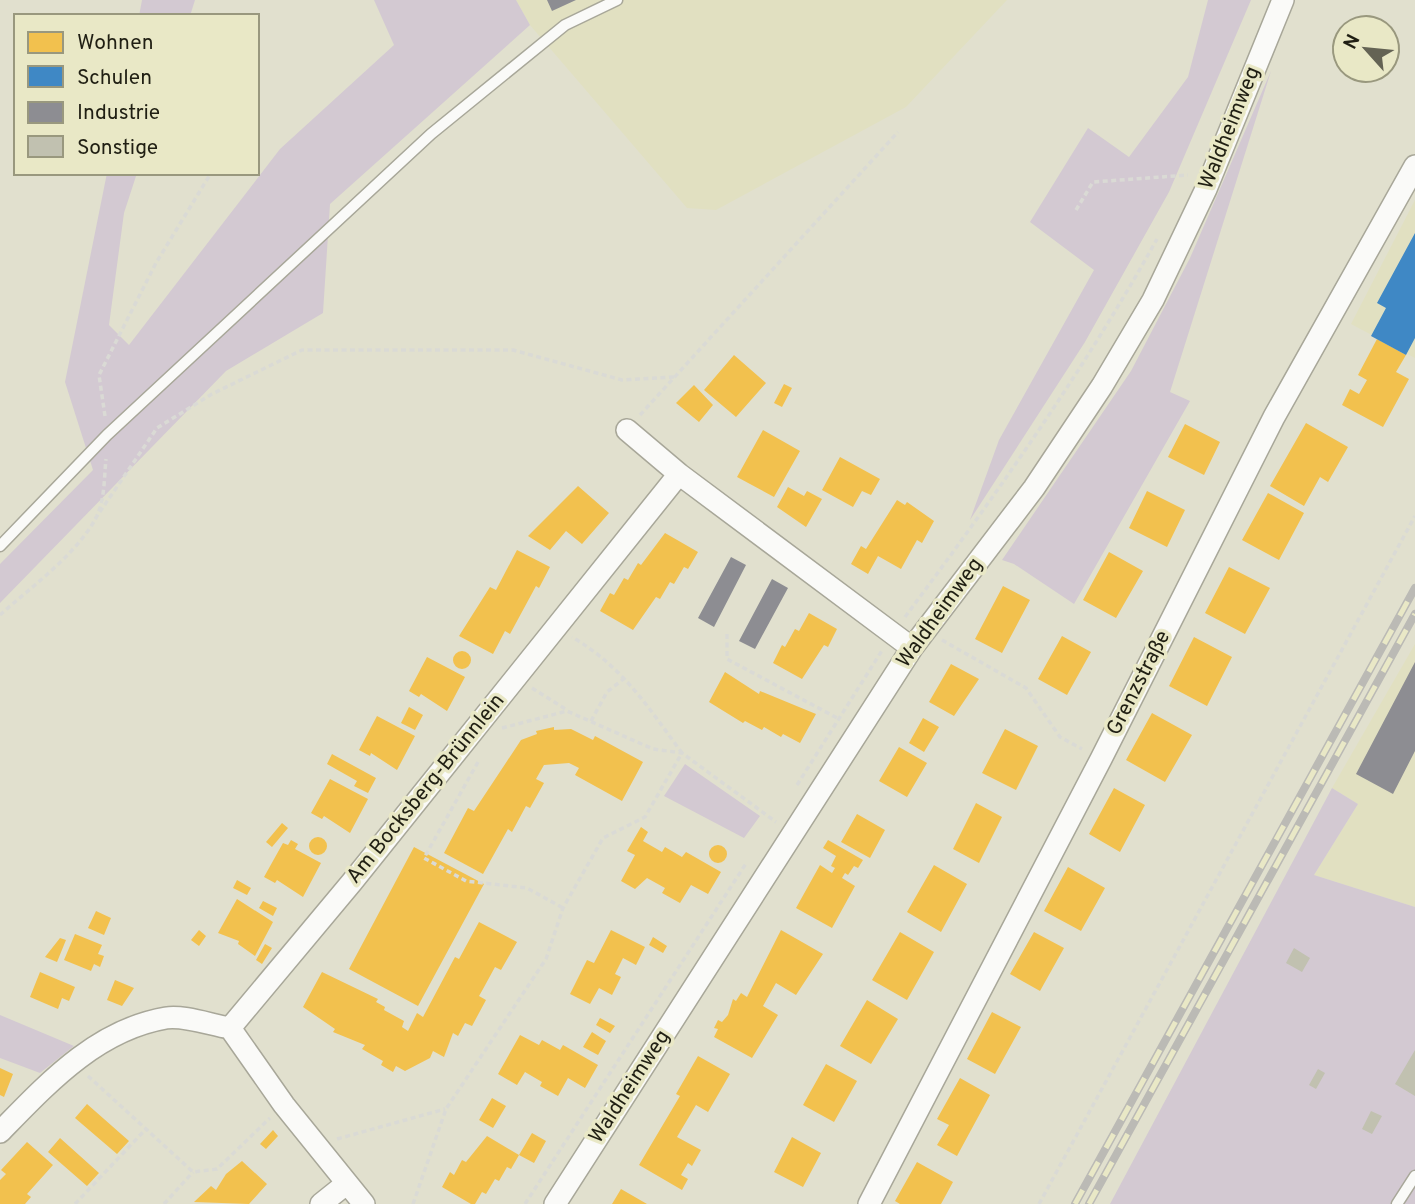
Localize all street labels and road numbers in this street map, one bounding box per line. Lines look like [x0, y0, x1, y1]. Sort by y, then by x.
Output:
street label: Waldheimweg [1193, 63, 1267, 193]
street label: Waldheimweg [891, 552, 989, 674]
street label: Grenzstraße [1101, 626, 1177, 740]
street label: Am Bocksberg-Brünnlein [341, 688, 511, 890]
street label: Waldheimweg [583, 1025, 677, 1149]

